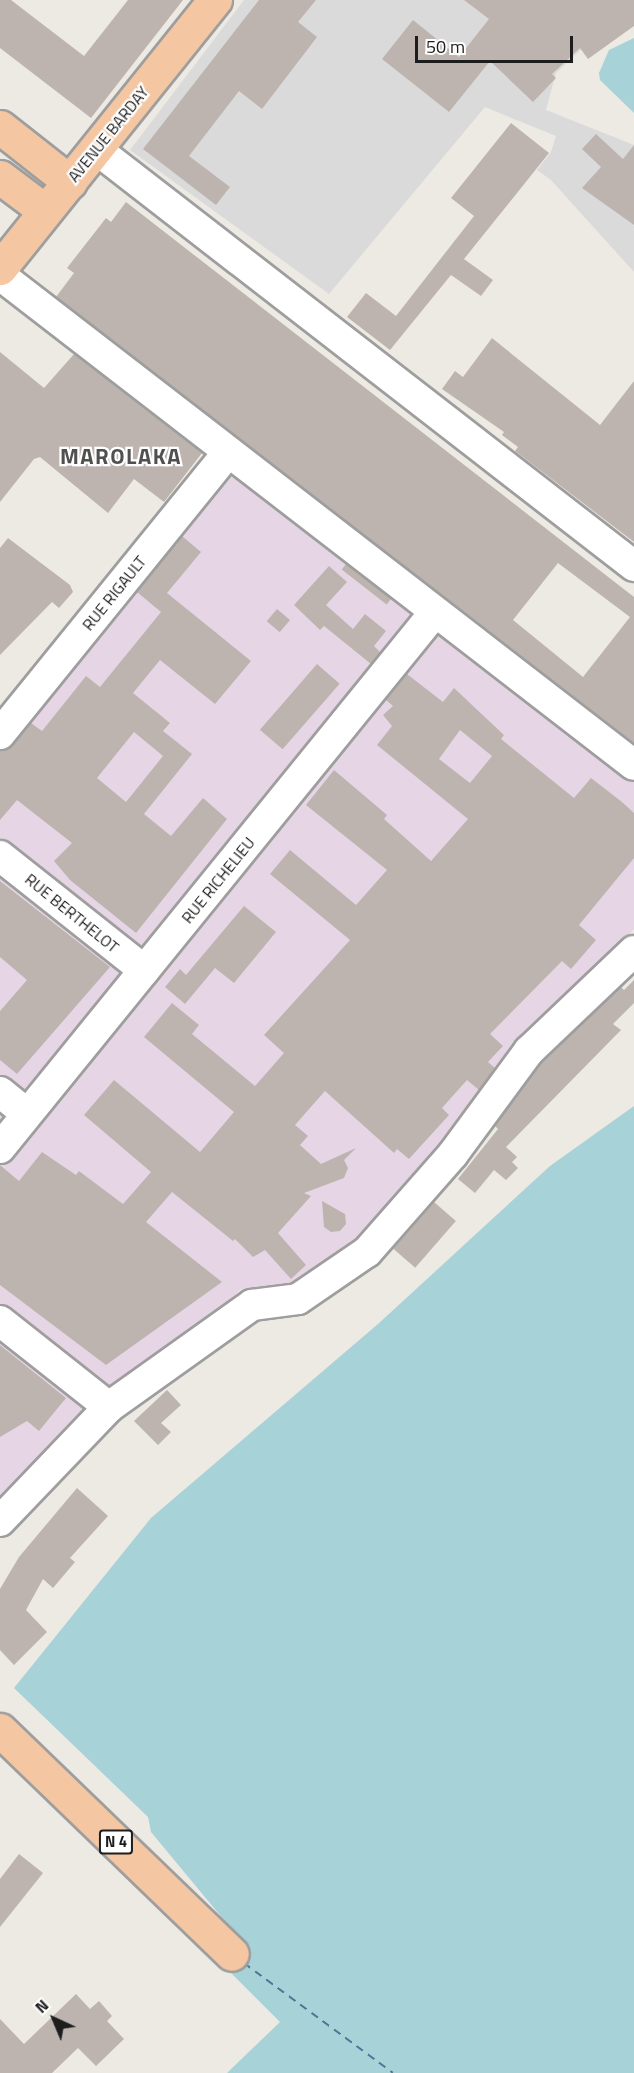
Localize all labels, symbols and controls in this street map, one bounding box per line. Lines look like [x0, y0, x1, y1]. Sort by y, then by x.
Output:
scale bar [418, 24, 576, 62]
text: 50 m [426, 33, 465, 60]
street label: AVENUE BARDAY [64, 82, 152, 186]
district label: MAROLAKA [60, 444, 182, 470]
street label: RUE RIGAULT [78, 552, 150, 634]
street label: RUE RICHELIEU [177, 833, 259, 927]
street label: RUE BERTHELOT [21, 869, 123, 957]
road number: N 4 [98, 1830, 134, 1854]
north arrow [24, 1989, 84, 2049]
text: N [29, 1994, 54, 2019]

